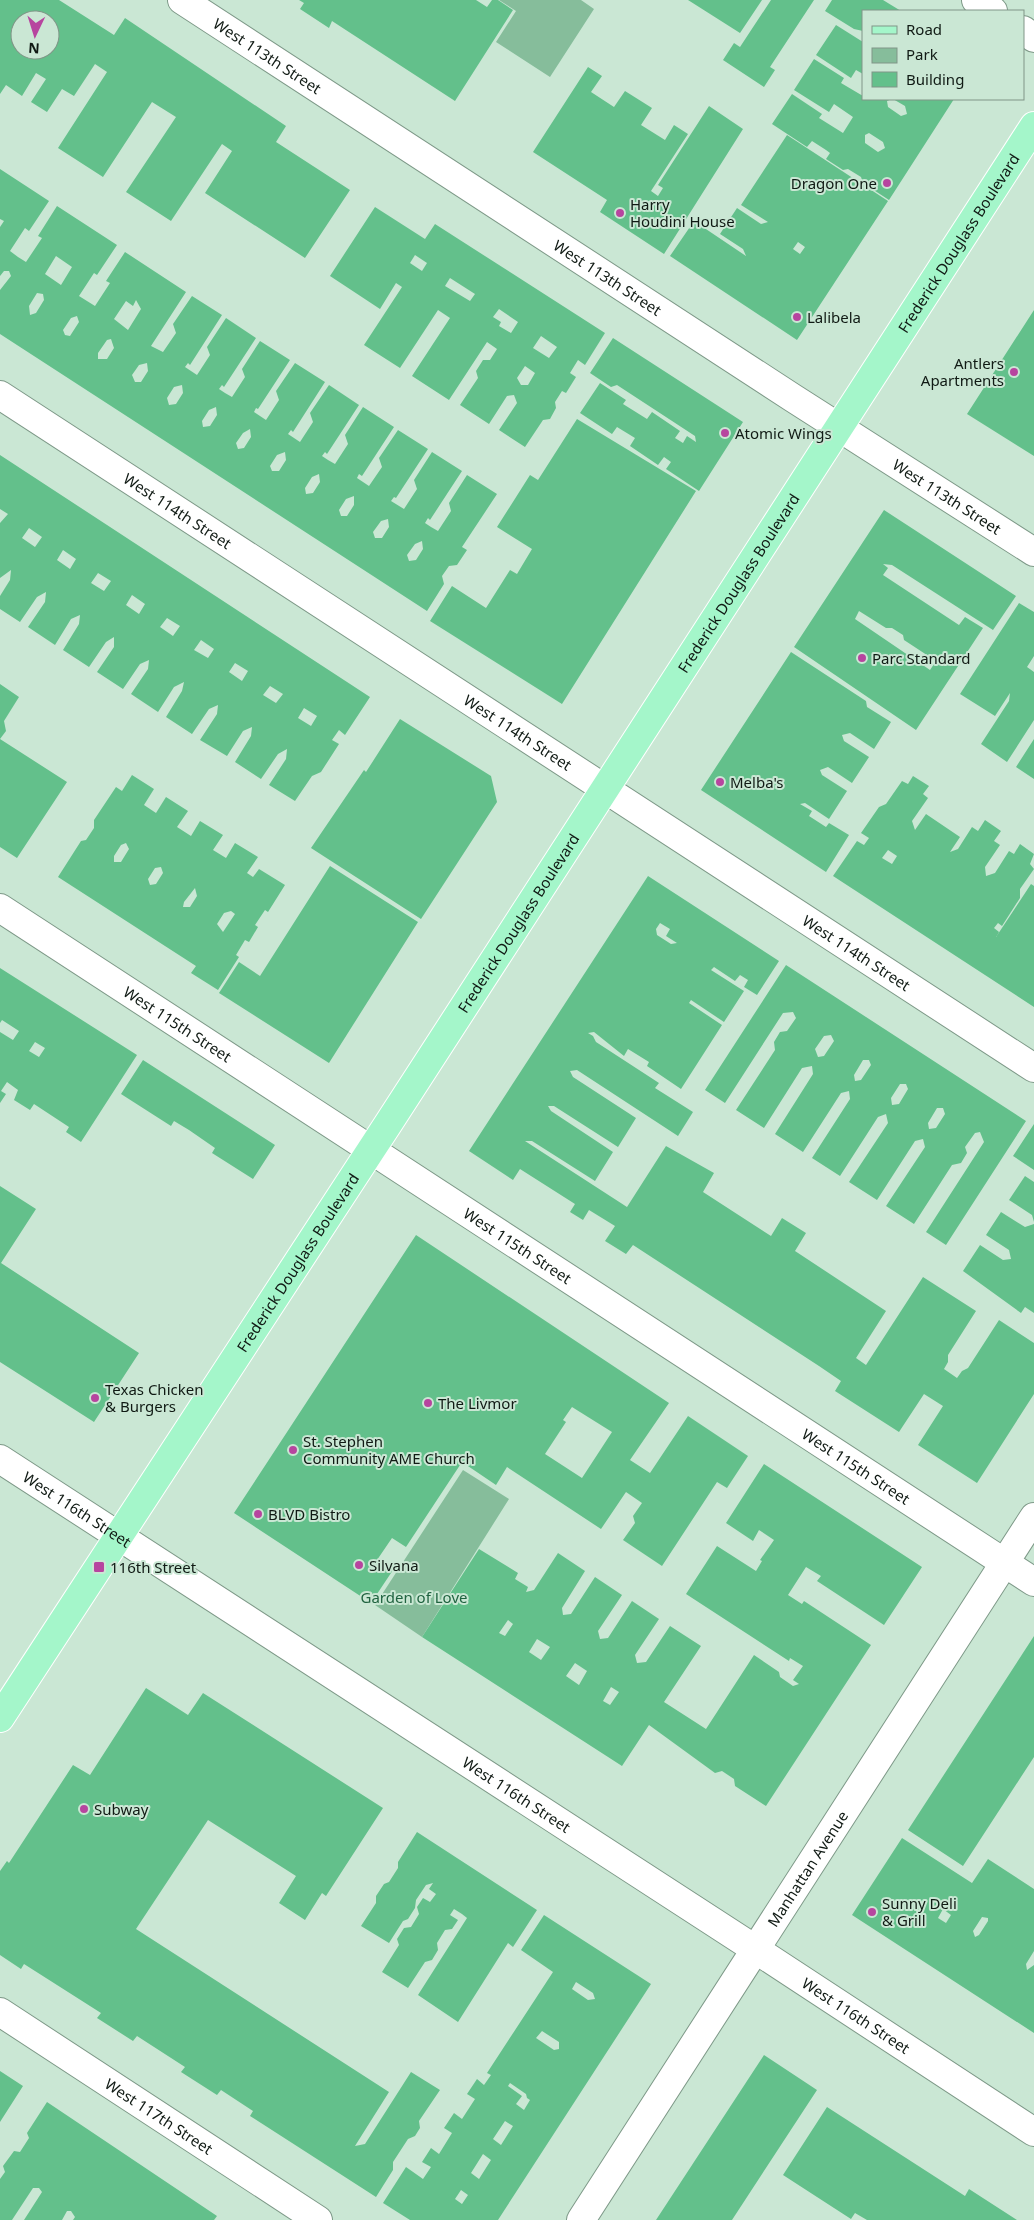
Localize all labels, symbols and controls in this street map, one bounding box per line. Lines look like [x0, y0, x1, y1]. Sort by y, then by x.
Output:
north arrow [10, 10, 60, 60]
legend [862, 10, 1024, 100]
street label: West 113th Street [210, 13, 326, 98]
text: Road [906, 19, 942, 39]
text: N [28, 39, 40, 58]
text: Park [906, 44, 938, 64]
text: Building [906, 69, 964, 89]
street label: Frederick Douglass Boulevard [893, 150, 1024, 336]
place label: Dragon One [791, 173, 877, 193]
marker: Dragon One [881, 177, 893, 189]
place label: Harry Houdini House [630, 194, 735, 231]
marker: Harry Houdini House [614, 207, 626, 219]
street label: West 113th Street [550, 235, 666, 320]
place label: Lalibela [807, 307, 861, 327]
marker: Lalibela [791, 311, 803, 323]
place label: Antlers Apartments [921, 353, 1004, 390]
marker: Antlers Apartments [1008, 366, 1020, 378]
place label: Atomic Wings [735, 423, 832, 443]
marker: Atomic Wings [719, 427, 731, 439]
street label: West 113th Street [889, 454, 1006, 539]
street label: West 114th Street [120, 468, 236, 553]
street label: Frederick Douglass Boulevard [673, 490, 804, 676]
place label: Parc Standard [872, 648, 971, 668]
marker: Parc Standard [856, 652, 868, 664]
street label: West 114th Street [460, 690, 576, 775]
place label: Melba's [730, 772, 784, 792]
marker: Melba's [714, 776, 726, 788]
street label: Frederick Douglass Boulevard [453, 830, 583, 1016]
street label: West 114th Street [799, 910, 915, 995]
street label: West 115th Street [120, 981, 236, 1067]
street label: Frederick Douglass Boulevard [232, 1169, 363, 1356]
street label: West 115th Street [460, 1203, 576, 1288]
place label: Texas Chicken & Burgers [105, 1379, 203, 1416]
marker: Texas Chicken & Burgers [89, 1392, 101, 1404]
place label: The Livmor [438, 1393, 517, 1413]
marker: The Livmor [422, 1397, 434, 1409]
street label: West 115th Street [798, 1424, 914, 1509]
place label: St. Stephen Community AME Church [303, 1431, 475, 1468]
marker: St. Stephen Community AME Church [287, 1444, 299, 1456]
street label: West 116th Street [19, 1467, 136, 1552]
place label: BLVD Bistro [268, 1504, 350, 1524]
marker: BLVD Bistro [252, 1508, 264, 1520]
place label: Silvana [369, 1555, 419, 1575]
place label: 116th Street [110, 1557, 197, 1577]
marker: Silvana [353, 1559, 365, 1571]
marker: 116th Street [92, 1560, 106, 1574]
park label: Garden of Love [361, 1587, 467, 1607]
street label: West 116th Street [459, 1752, 575, 1837]
place label: Subway [94, 1799, 149, 1819]
marker: Subway [78, 1803, 90, 1815]
street label: Manhattan Avenue [763, 1807, 852, 1930]
place label: Sunny Deli & Grill [882, 1893, 957, 1930]
marker: Sunny Deli & Grill [866, 1906, 878, 1918]
street label: West 116th Street [798, 1973, 914, 2058]
street label: West 117th Street [101, 2073, 217, 2159]

